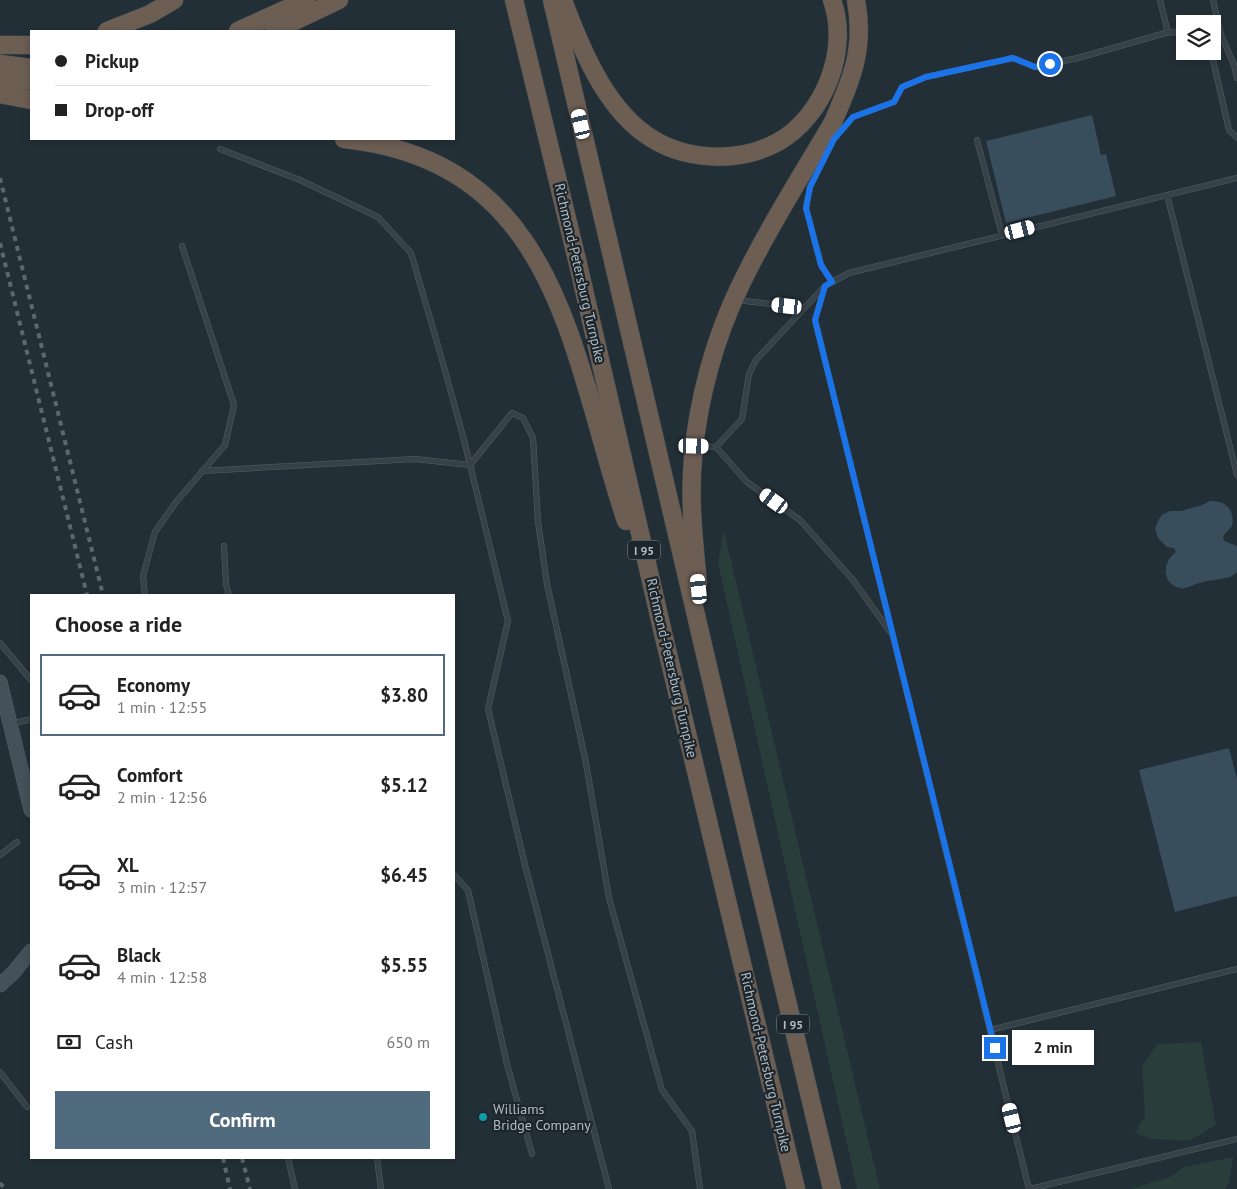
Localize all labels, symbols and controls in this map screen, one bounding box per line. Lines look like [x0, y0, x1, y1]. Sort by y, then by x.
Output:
map controls [1176, 15, 1221, 60]
button: layers [1176, 15, 1221, 60]
text: Pickup [85, 49, 139, 73]
route start [1039, 53, 1061, 75]
text: Drop-off [85, 98, 153, 122]
car [570, 108, 591, 140]
street label: Richmond-Petersburg Turnpike [551, 181, 609, 365]
car [1003, 219, 1036, 241]
car [771, 297, 802, 315]
car [678, 438, 709, 454]
car [757, 486, 790, 516]
road number: I 95 [628, 540, 660, 560]
car [689, 573, 708, 605]
street label: Richmond-Petersburg Turnpike [643, 576, 701, 760]
text: Choose a ride [55, 610, 182, 638]
icon: car [57, 673, 102, 718]
text: Economy [117, 673, 190, 697]
text: $3.80 [380, 683, 428, 707]
text: 1 min · 12:55 [117, 697, 207, 717]
icon: car [57, 763, 102, 808]
text: Comfort [117, 763, 183, 787]
text: $5.12 [380, 773, 428, 797]
text: 2 min · 12:56 [117, 787, 207, 807]
icon: car [57, 853, 102, 898]
text: XL [117, 853, 139, 877]
text: $6.45 [380, 863, 428, 887]
text: 3 min · 12:57 [117, 877, 207, 897]
icon: car [57, 943, 102, 988]
text: Black [117, 943, 161, 967]
text: $5.55 [380, 953, 428, 977]
text: 4 min · 12:58 [117, 967, 207, 987]
street label: Richmond-Petersburg Turnpike [737, 970, 795, 1154]
road number: I 95 [777, 1014, 809, 1034]
icon: cash [55, 1028, 83, 1056]
text: Cash [95, 1030, 133, 1054]
callout: 2 min [1012, 1030, 1095, 1066]
text: 650 m [387, 1032, 430, 1052]
route end [984, 1037, 1006, 1059]
text: 2 min [1033, 1037, 1073, 1057]
button: Confirm [55, 1091, 430, 1149]
place label: Williams Bridge Company [493, 1100, 591, 1134]
car [1001, 1102, 1022, 1134]
marker: Williams Bridge Company [477, 1111, 489, 1123]

